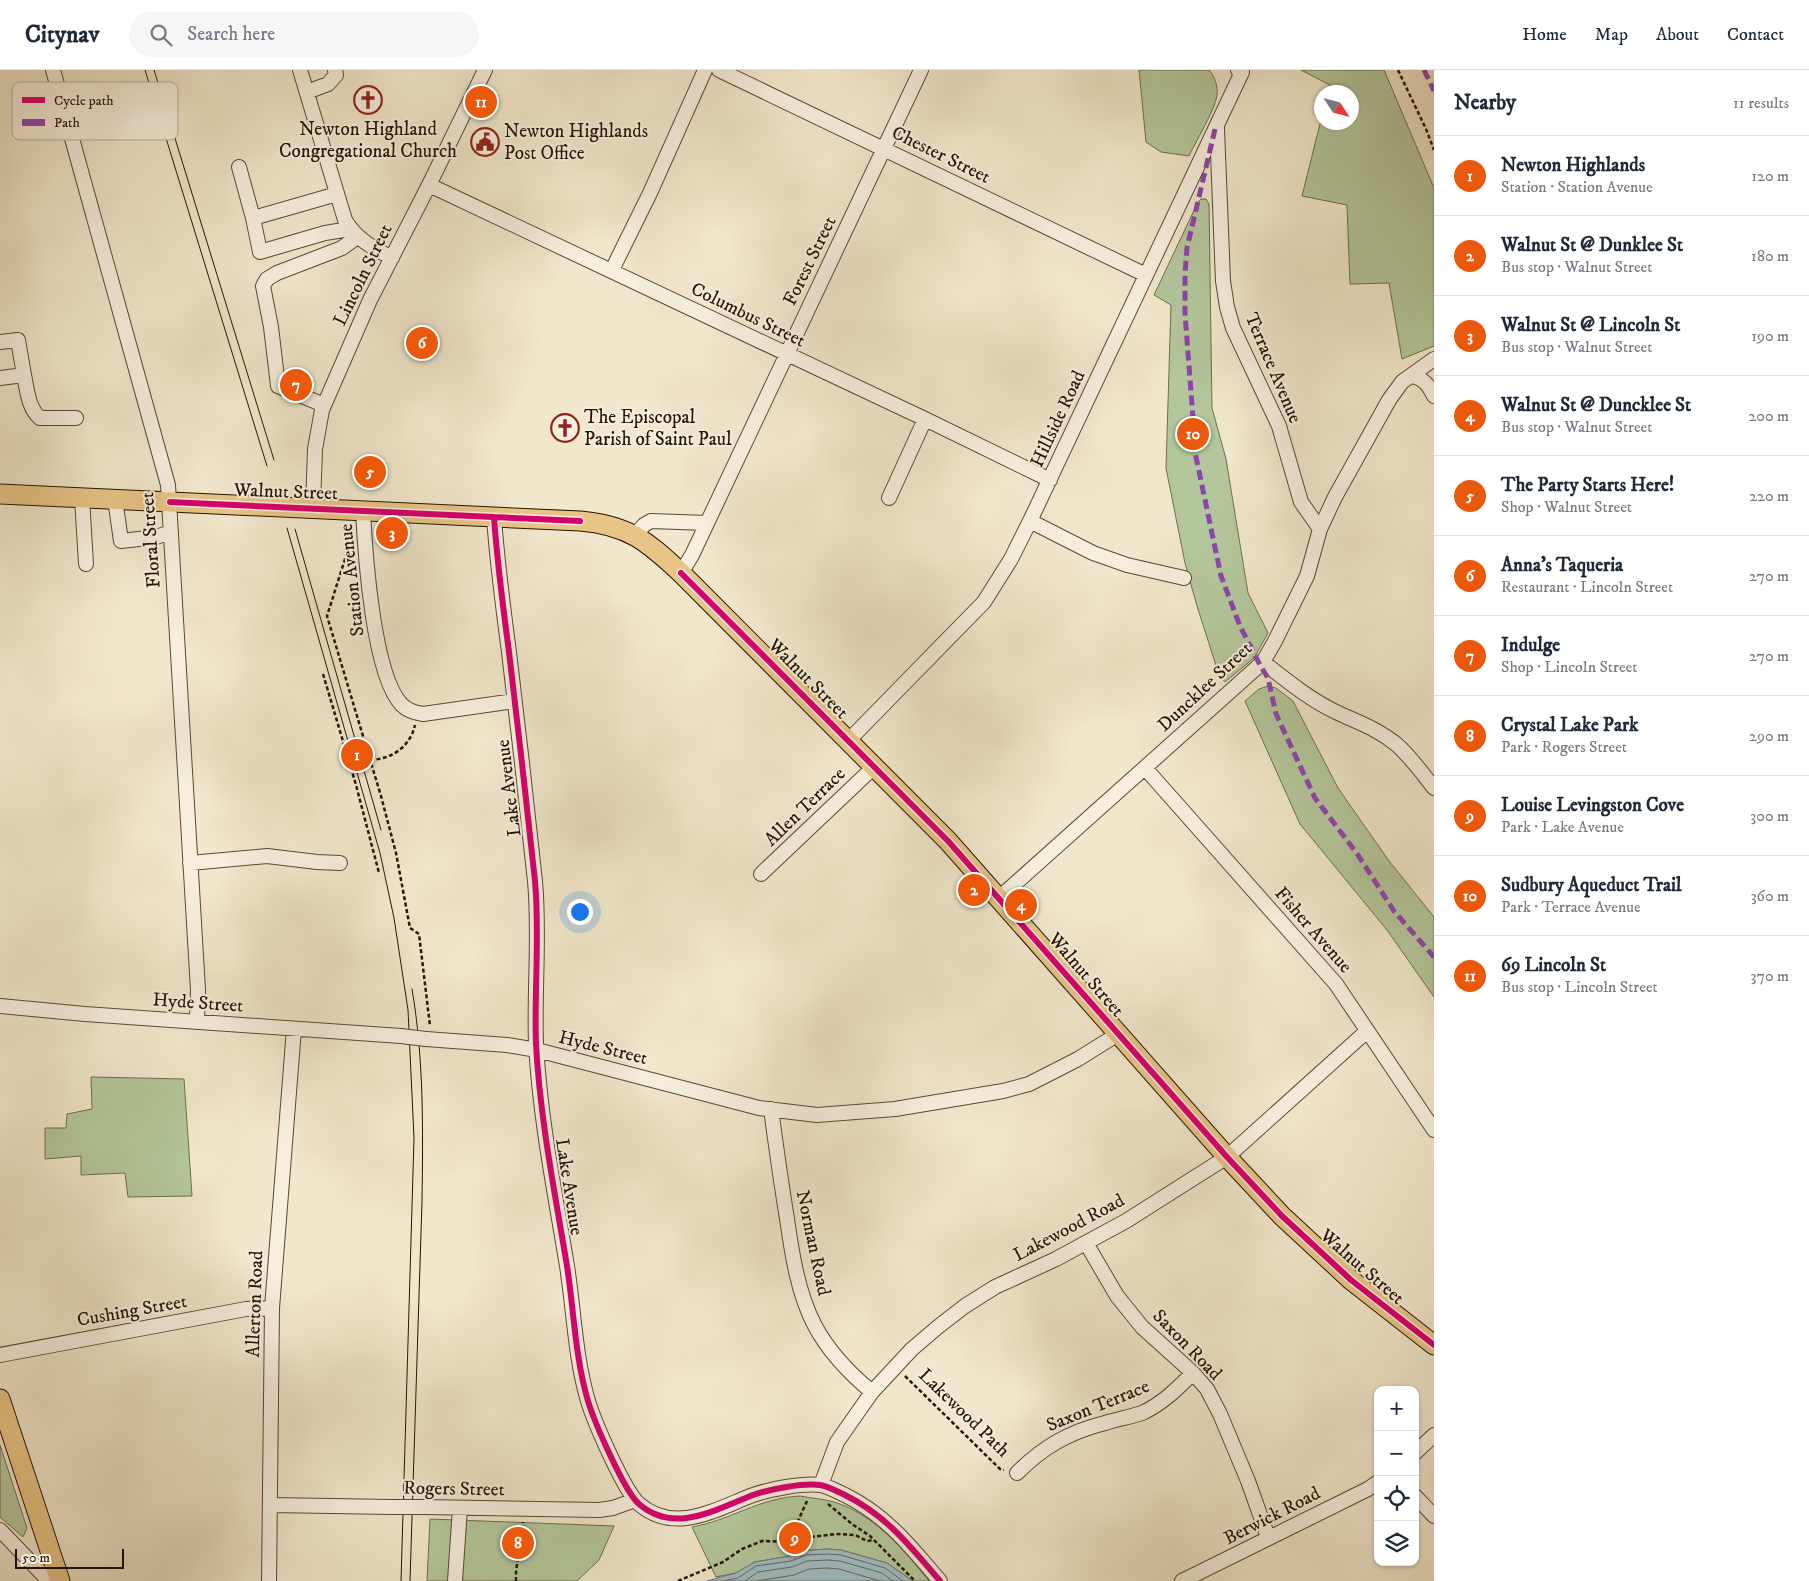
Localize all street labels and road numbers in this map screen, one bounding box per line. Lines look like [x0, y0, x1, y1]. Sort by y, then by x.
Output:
street label: Chester Street [888, 121, 994, 189]
street label: Forest Street [778, 213, 842, 309]
street label: Lincoln Street [328, 220, 398, 330]
street label: Columbus Street [687, 277, 809, 353]
street label: Terrace Avenue [1239, 309, 1307, 427]
street label: Hillside Road [1026, 366, 1091, 471]
street label: Walnut Street [233, 479, 338, 505]
street label: Floral Street [136, 491, 166, 589]
street label: Station Avenue [335, 522, 369, 637]
street label: Walnut Street [762, 633, 853, 724]
street label: Duncklee Street [1153, 637, 1257, 737]
street label: Lake Avenue [492, 738, 526, 838]
street label: Allen Terrace [760, 763, 850, 851]
street label: Fisher Avenue [1269, 882, 1357, 978]
street label: Walnut Street [1042, 927, 1129, 1022]
street label: Hyde Street [152, 988, 244, 1018]
street label: Hyde Street [556, 1026, 650, 1070]
street label: Lake Avenue [550, 1137, 588, 1237]
street label: Norman Road [791, 1188, 835, 1298]
street label: Lakewood Road [1010, 1189, 1129, 1267]
street label: Walnut Street [1314, 1223, 1409, 1310]
street label: Allerton Road [242, 1250, 268, 1358]
street label: Cushing Street [75, 1290, 189, 1332]
street label: Saxon Road [1148, 1305, 1227, 1386]
street label: Lakewood Path [914, 1364, 1015, 1462]
street label: Saxon Terrace [1043, 1375, 1153, 1437]
street label: Rogers Street [403, 1477, 505, 1501]
street label: Berwick Road [1220, 1482, 1325, 1550]

